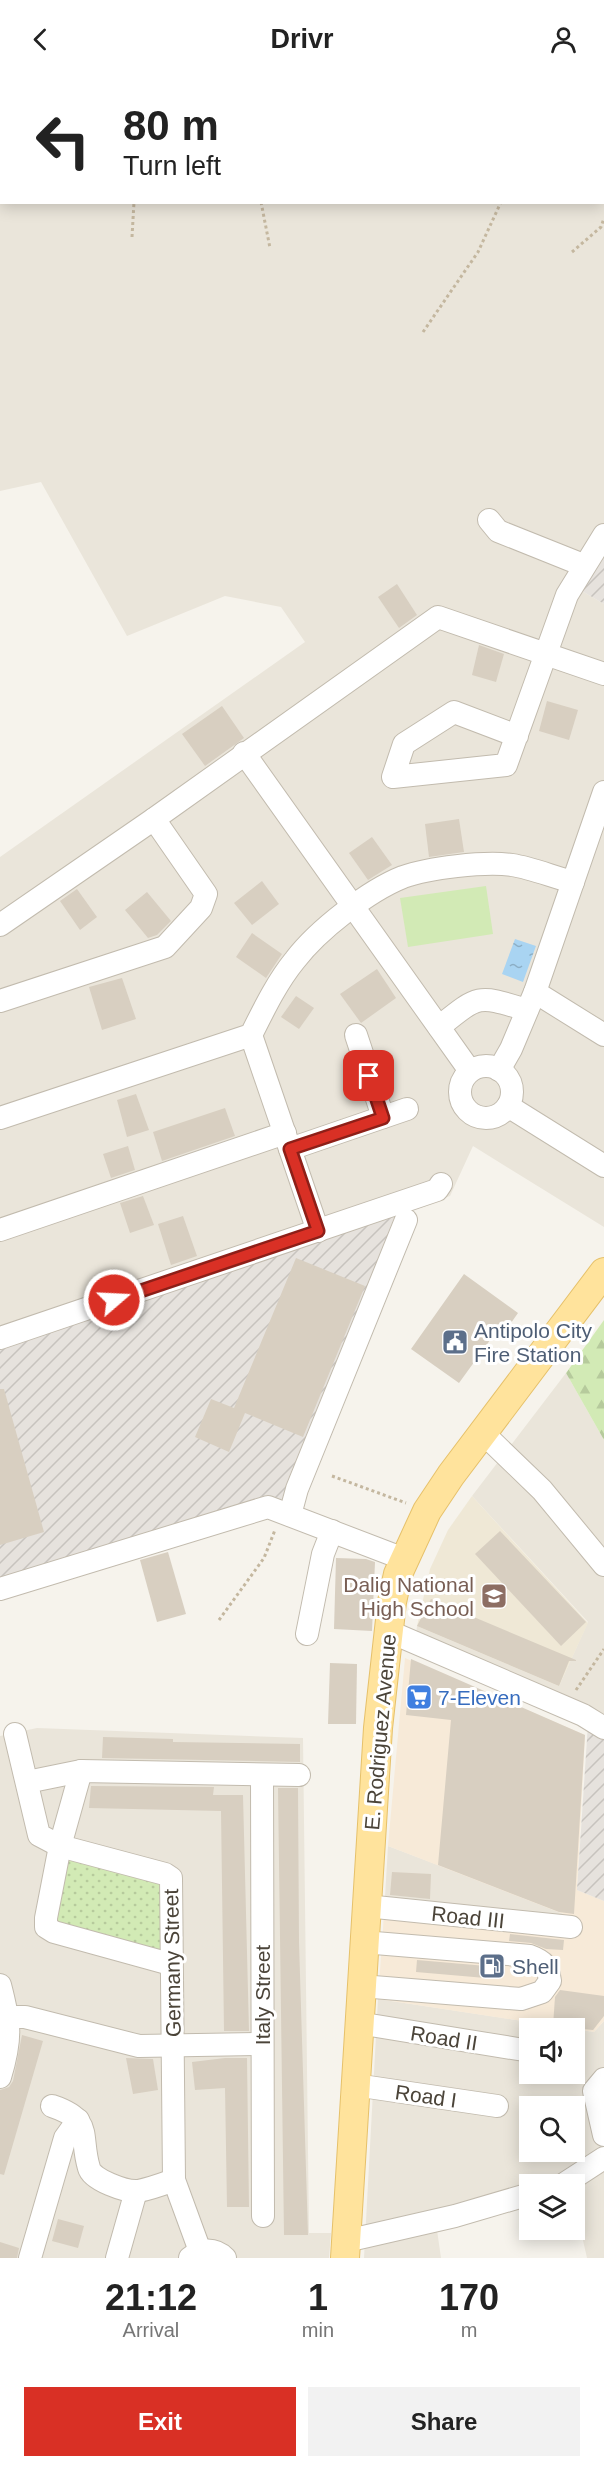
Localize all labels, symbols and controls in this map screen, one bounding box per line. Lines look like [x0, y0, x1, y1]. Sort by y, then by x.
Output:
icon: back [24, 23, 57, 56]
icon: person [547, 23, 580, 56]
text: Drivr [270, 24, 334, 54]
icon: left [24, 102, 102, 180]
text: 80 m [123, 102, 219, 149]
text: Turn left [123, 151, 221, 181]
pin [343, 1050, 394, 1101]
icon: arrive [352, 1059, 385, 1092]
position arrow [82, 1268, 146, 1332]
place label: Antipolo City Fire Station [474, 1319, 592, 1366]
public building icon: Antipolo City Fire Station [440, 1327, 470, 1357]
place label: Dalig National High School [343, 1573, 474, 1620]
school or university icon: Dalig National High School [479, 1581, 509, 1611]
street label: E. Rodriguez Avenue [360, 1633, 400, 1831]
supermarket icon: 7-Eleven [404, 1682, 434, 1712]
place label: 7-Eleven [438, 1686, 521, 1709]
street label: Germany Street [159, 1889, 185, 2037]
street label: Road III [430, 1902, 506, 1932]
street label: Italy Street [251, 1945, 274, 2045]
fuel station icon: Shell [477, 1951, 507, 1981]
place label: Shell [512, 1955, 559, 1978]
map controls [519, 2018, 585, 2240]
button: sound [519, 2018, 585, 2084]
street label: Road II [409, 2021, 479, 2055]
street label: Road I [394, 2080, 458, 2112]
button: search [519, 2096, 585, 2162]
button: layers [519, 2174, 585, 2240]
text: 21:12 [105, 2277, 197, 2318]
text: 1 [308, 2277, 328, 2318]
text: 170 [439, 2277, 499, 2318]
text: Arrival [123, 2319, 179, 2341]
text: min [302, 2319, 334, 2341]
text: m [461, 2319, 477, 2341]
button: Exit [24, 2387, 296, 2456]
button: Share [308, 2387, 580, 2456]

